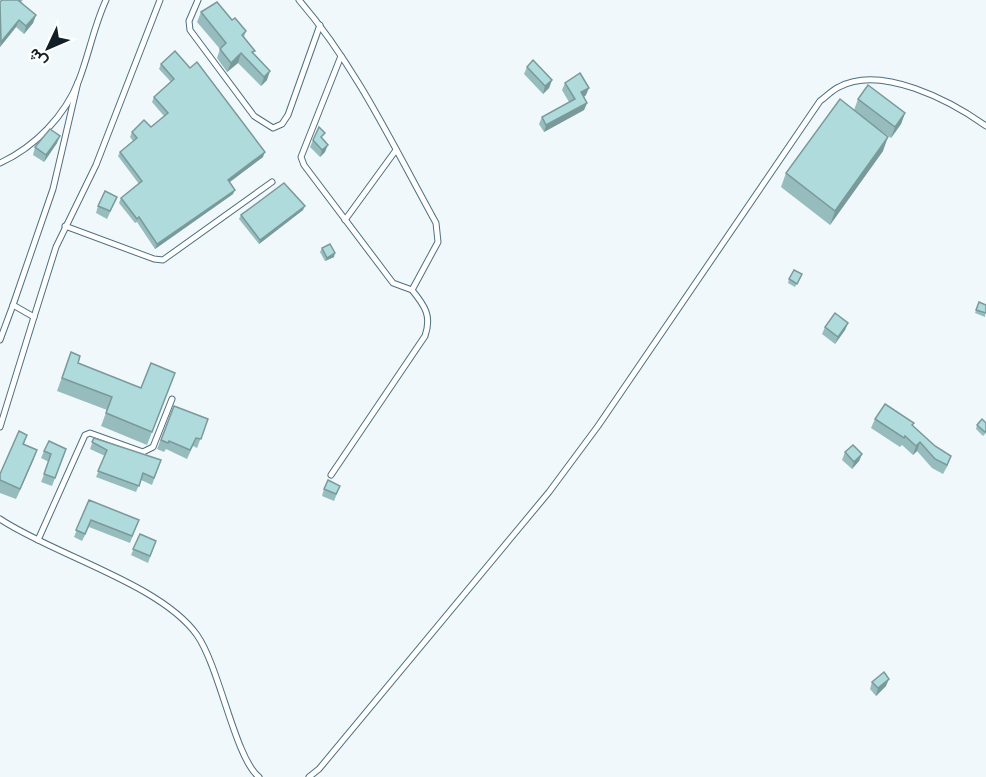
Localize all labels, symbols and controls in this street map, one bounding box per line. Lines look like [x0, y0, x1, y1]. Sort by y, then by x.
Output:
north arrow [18, 18, 78, 78]
text: ش [23, 45, 51, 72]

